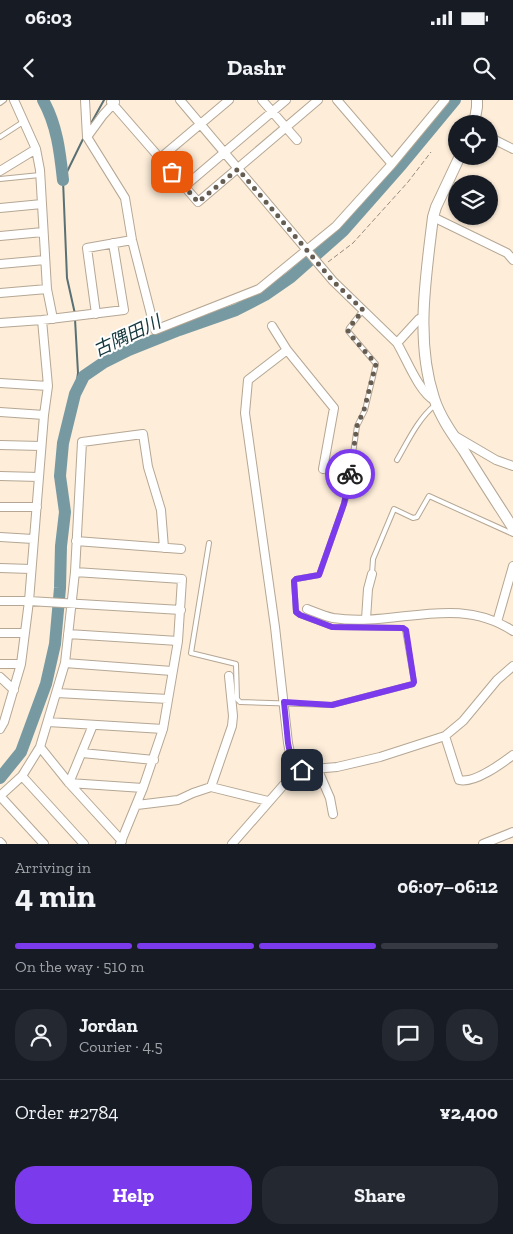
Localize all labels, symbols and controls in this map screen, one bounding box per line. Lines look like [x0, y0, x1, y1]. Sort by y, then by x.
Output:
text: 06:03 [25, 6, 72, 29]
icon: back [15, 54, 43, 82]
text: Dashr [227, 54, 286, 81]
icon: search [470, 54, 498, 82]
map controls [448, 115, 498, 225]
button: locate [448, 115, 498, 165]
pin [151, 151, 193, 193]
icon: bag [158, 158, 186, 186]
button: layers [448, 175, 498, 225]
water label: 古隅田川 [90, 310, 166, 361]
courier [325, 449, 375, 499]
icon: bike [336, 460, 364, 488]
pin [281, 749, 323, 791]
icon: home [288, 756, 316, 784]
text: Arriving in [15, 858, 91, 877]
text: 06:07–06:12 [397, 875, 498, 898]
text: 4 min [15, 877, 96, 915]
text: On the way · 510 m [15, 957, 144, 976]
button: person [15, 1009, 67, 1061]
button: chat [382, 1009, 434, 1061]
button: phone [446, 1009, 498, 1061]
text: Jordan [79, 1014, 138, 1037]
text: Courier · 4.5 [79, 1037, 163, 1056]
text: Order #2784 [15, 1101, 119, 1124]
text: ¥2,400 [440, 1101, 498, 1124]
button: Help [15, 1166, 252, 1224]
button: Share [262, 1166, 498, 1224]

